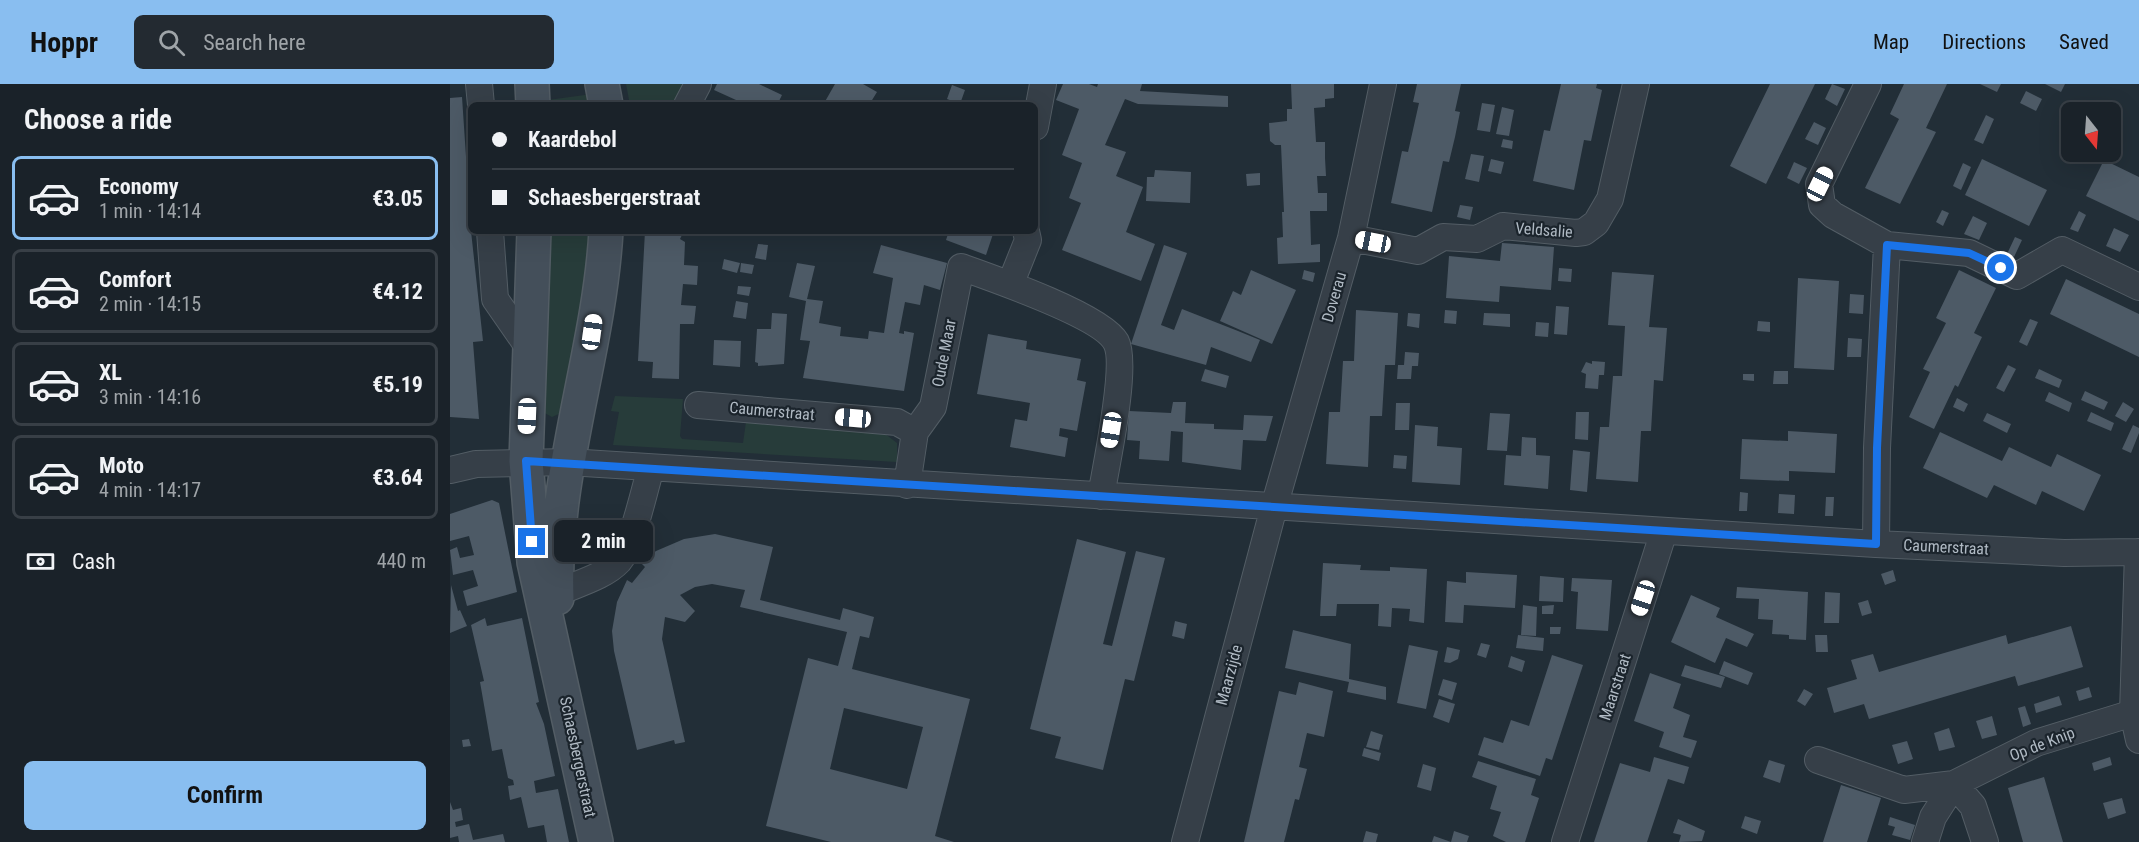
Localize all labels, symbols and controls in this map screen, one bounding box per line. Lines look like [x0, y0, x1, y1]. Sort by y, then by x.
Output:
search box [134, 15, 554, 69]
text: Hoppr [30, 26, 98, 59]
icon: search [155, 26, 188, 59]
text: Search here [203, 30, 305, 55]
text: Map [1873, 30, 1909, 54]
text: Directions [1942, 30, 2026, 54]
text: Saved [2059, 30, 2109, 54]
north arrow [2061, 102, 2121, 162]
map controls [2061, 102, 2121, 162]
text: Choose a ride [24, 104, 172, 136]
text: Kaardebol [528, 127, 617, 152]
car [1804, 164, 1836, 204]
icon: car [27, 171, 81, 225]
text: Economy [99, 174, 179, 199]
text: Schaesbergerstraat [528, 185, 700, 210]
text: €3.05 [372, 186, 423, 211]
text: 1 min · 14:14 [99, 199, 201, 223]
street label: Veldsalie [1515, 219, 1573, 241]
car [1354, 230, 1392, 254]
route start [1987, 254, 2014, 281]
icon: car [27, 264, 81, 318]
text: Comfort [99, 267, 172, 292]
street label: Doverau [1318, 270, 1350, 324]
text: €4.12 [372, 279, 423, 304]
text: 2 min · 14:15 [99, 292, 201, 316]
car [581, 313, 603, 351]
street label: Oude Maar [928, 317, 960, 389]
icon: car [27, 357, 81, 411]
text: XL [99, 360, 122, 385]
text: €5.19 [372, 372, 423, 397]
text: 3 min · 14:16 [99, 385, 201, 409]
car [517, 398, 537, 434]
street label: Caumerstraat [729, 398, 816, 424]
car [834, 407, 872, 429]
car [1099, 411, 1123, 449]
icon: car [27, 450, 81, 504]
text: Moto [99, 453, 144, 478]
text: €3.64 [372, 465, 423, 490]
text: 4 min · 14:17 [99, 478, 201, 502]
callout: 2 min [553, 521, 652, 563]
route end [518, 528, 545, 555]
text: 2 min [581, 529, 626, 553]
street label: Caumerstraat [1903, 535, 1989, 559]
icon: cash [24, 545, 57, 578]
text: Cash [72, 549, 116, 574]
text: 440 m [377, 549, 426, 573]
car [1629, 578, 1657, 618]
street label: Maarzijde [1212, 643, 1246, 707]
street label: Maarstraat [1595, 651, 1635, 723]
street label: Schaesbergerstraat [556, 695, 600, 819]
street label: Op de Knip [2007, 723, 2077, 765]
button: Confirm [24, 761, 426, 830]

